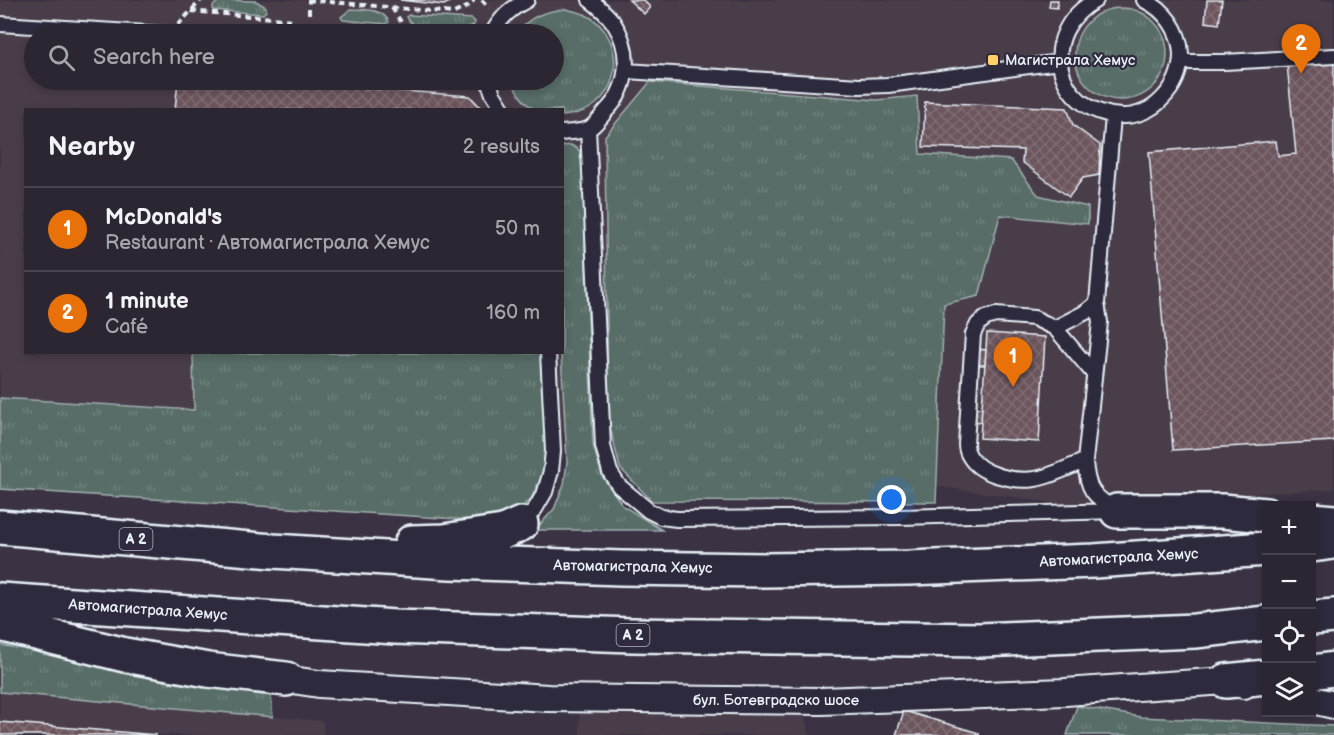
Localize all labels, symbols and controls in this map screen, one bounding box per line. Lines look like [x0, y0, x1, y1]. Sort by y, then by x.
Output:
search box [24, 24, 564, 90]
pin: 2 [1282, 25, 1320, 74]
icon: search [45, 41, 78, 74]
text: Search here [93, 44, 215, 71]
place label: Магистрала Хемус [1005, 51, 1136, 70]
marker: Магистрала Хемус [986, 53, 1000, 67]
text: Nearby [48, 132, 135, 163]
text: 2 results [463, 135, 540, 159]
text: McDonald's [105, 204, 222, 231]
text: 1 [63, 217, 72, 241]
text: 50 m [495, 217, 540, 241]
text: Restaurant · Автомагистрала Хемус [105, 231, 430, 255]
text: 1 minute [105, 288, 189, 315]
text: 2 [62, 301, 73, 325]
text: 160 m [486, 301, 540, 325]
text: Café [105, 315, 148, 339]
pin: 1 [994, 338, 1032, 387]
your location [877, 485, 906, 514]
map controls [1262, 501, 1316, 717]
button: + [1262, 501, 1316, 555]
road number: A 2 [120, 528, 152, 550]
street label: Автомагистрала Хемус [1038, 544, 1200, 572]
button: − [1262, 555, 1316, 609]
street label: Автомагистрала Хемус [552, 556, 713, 578]
street label: Автомагистрала Хемус [67, 595, 229, 625]
button: locate [1262, 609, 1316, 663]
road number: A 2 [616, 624, 650, 646]
button: layers [1262, 663, 1316, 717]
street label: бул. Ботевградско шосе [693, 691, 859, 710]

